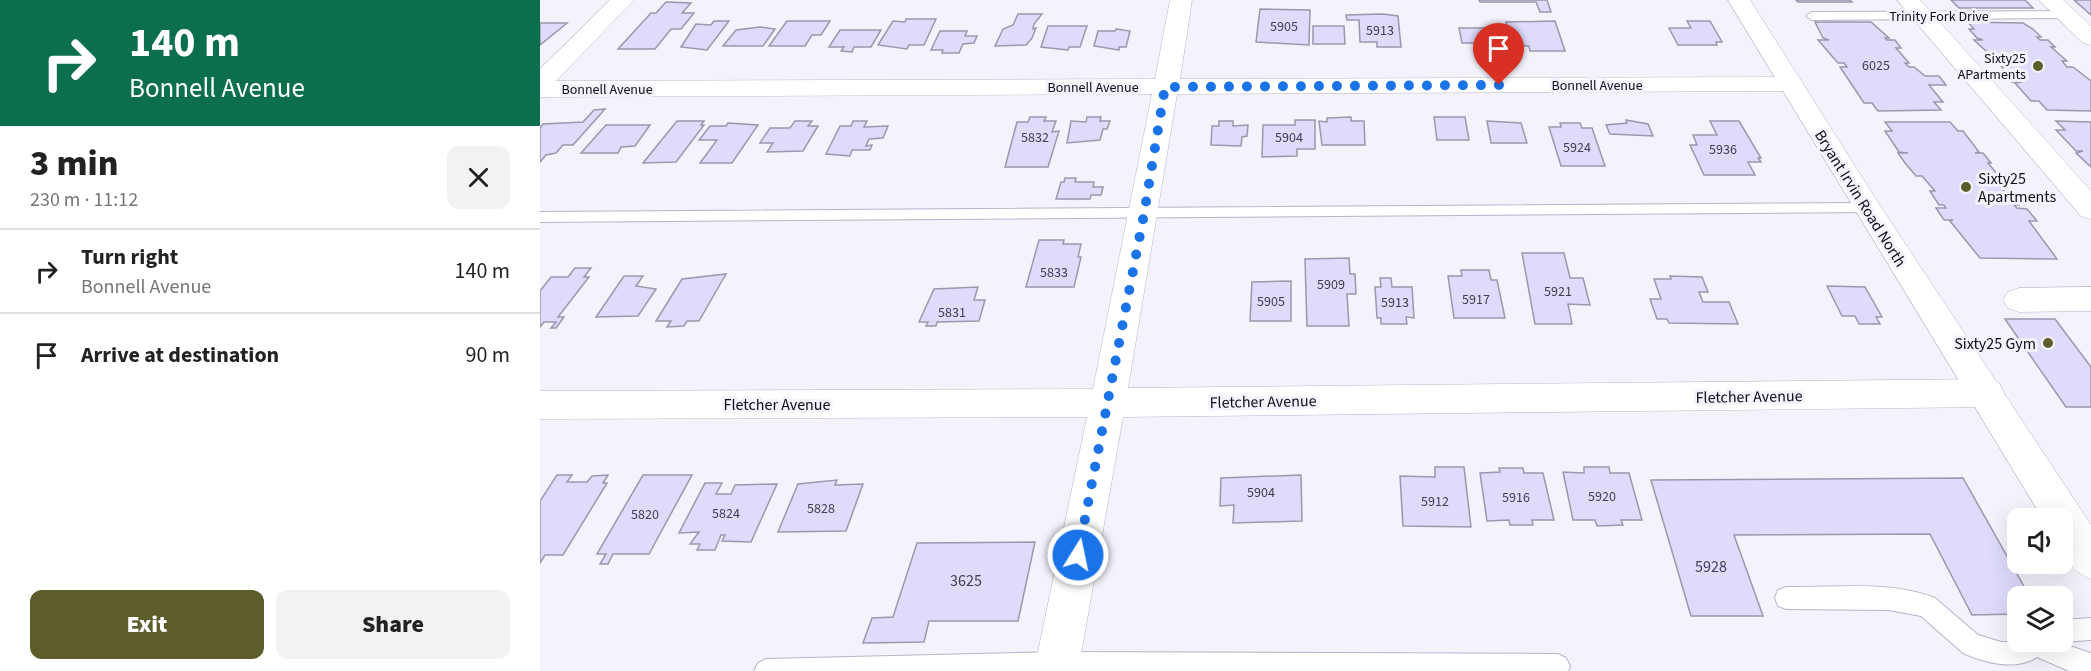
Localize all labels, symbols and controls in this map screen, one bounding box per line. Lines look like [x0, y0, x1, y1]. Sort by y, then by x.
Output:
street label: Trinity Fork Drive [1889, 7, 1989, 27]
text: 140 m [129, 13, 240, 73]
house number: 5905 [1270, 17, 1298, 37]
house number: 5913 [1366, 21, 1394, 41]
pin [1473, 23, 1524, 85]
icon: right [30, 24, 108, 102]
icon: arrive [1482, 32, 1515, 65]
place label: Sixty25 APartments [1958, 49, 2026, 85]
house number: 6025 [1862, 56, 1890, 76]
marker: Sixty25 APartments [2031, 59, 2045, 73]
text: Bonnell Avenue [129, 69, 305, 108]
street label: Bonnell Avenue [1551, 76, 1643, 96]
street label: Bonnell Avenue [1047, 78, 1139, 98]
street label: Bonnell Avenue [561, 80, 653, 100]
street label: Bryant Irvin Road North [1809, 126, 1911, 271]
house number: 5832 [1021, 128, 1049, 148]
house number: 5904 [1275, 128, 1303, 148]
text: 3 min [30, 138, 118, 189]
house number: 5924 [1563, 138, 1591, 158]
house number: 5936 [1709, 140, 1737, 160]
button: close [447, 146, 510, 209]
place label: Sixty25 Apartments [1978, 168, 2057, 208]
marker: Sixty25 Apartments [1959, 180, 1973, 194]
text: 230 m · 11:12 [30, 186, 138, 214]
text: Turn right [81, 241, 178, 273]
icon: right [30, 255, 63, 288]
text: 140 m [455, 255, 510, 287]
house number: 5833 [1040, 263, 1068, 283]
text: Bonnell Avenue [81, 273, 211, 301]
house number: 5909 [1317, 275, 1345, 295]
house number: 5921 [1544, 282, 1572, 302]
house number: 5917 [1462, 290, 1490, 310]
house number: 5905 [1257, 292, 1285, 312]
house number: 5913 [1381, 293, 1409, 313]
house number: 5831 [938, 303, 966, 323]
place label: Sixty25 Gym [1954, 333, 2036, 355]
marker: Sixty25 Gym [2041, 336, 2055, 350]
icon: arrive [30, 339, 63, 372]
text: Arrive at destination [81, 339, 279, 371]
text: 90 m [465, 339, 510, 371]
street label: Fletcher Avenue [1695, 385, 1803, 409]
street label: Fletcher Avenue [1209, 390, 1317, 414]
street label: Fletcher Avenue [724, 394, 831, 416]
house number: 5904 [1247, 483, 1275, 503]
house number: 5920 [1588, 487, 1616, 507]
house number: 5916 [1502, 488, 1530, 508]
house number: 5912 [1421, 492, 1449, 512]
house number: 5828 [807, 499, 835, 519]
house number: 5824 [712, 504, 740, 524]
house number: 5820 [631, 505, 659, 525]
map controls [2007, 508, 2073, 652]
button: sound [2007, 508, 2073, 574]
position arrow [1046, 523, 1110, 587]
house number: 5928 [1695, 556, 1727, 578]
house number: 3625 [950, 570, 982, 592]
button: layers [2007, 586, 2073, 652]
button: Exit [30, 590, 264, 659]
button: Share [276, 590, 510, 659]

